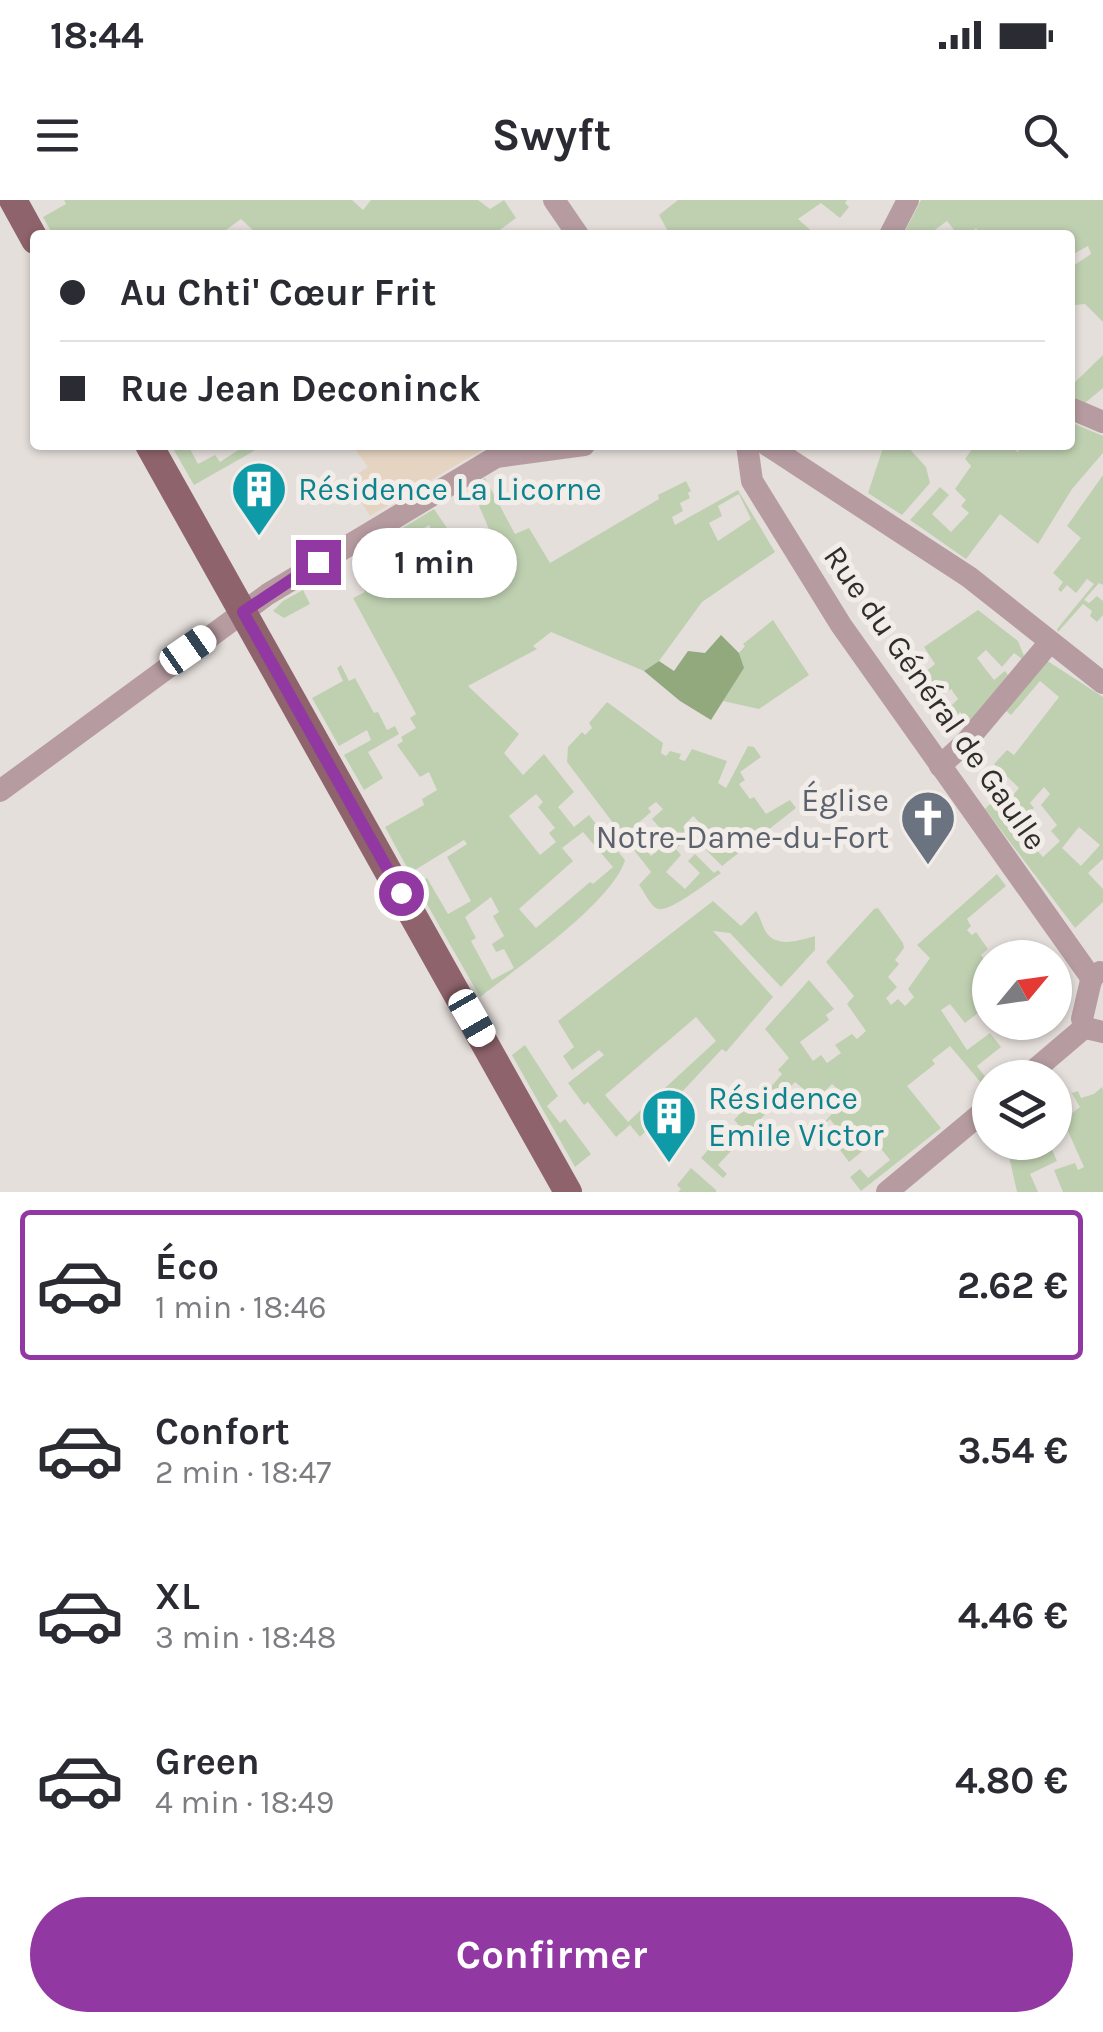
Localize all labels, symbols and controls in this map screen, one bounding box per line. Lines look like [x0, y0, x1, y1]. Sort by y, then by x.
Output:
text: 18:44 [50, 13, 144, 58]
icon: menu [30, 108, 85, 163]
icon: search [1018, 108, 1073, 163]
text: Swyft [492, 109, 611, 161]
text: Au Chti' Cœur Frit [120, 270, 437, 315]
text: Rue Jean Deconinck [120, 366, 481, 411]
building icon: Résidence La Licorne [229, 459, 289, 538]
place label: Résidence La Licorne [298, 471, 602, 508]
callout: 1 min [353, 527, 518, 597]
street label: Rue du Général de Gaulle [816, 539, 1054, 857]
route end [296, 540, 341, 585]
text: 1 min [394, 544, 475, 581]
car [155, 621, 221, 679]
place label: Église Notre-Dame-du-Fort [596, 780, 889, 856]
church icon: Église Notre-Dame-du-Fort [898, 788, 958, 867]
route start [379, 871, 424, 916]
north arrow [972, 940, 1072, 1040]
map controls [972, 940, 1072, 1160]
car [444, 985, 500, 1051]
button: layers [972, 1060, 1072, 1160]
place label: Résidence Emile Victor [708, 1080, 884, 1154]
building icon: Résidence Emile Victor [639, 1086, 699, 1165]
icon: car [35, 1240, 125, 1330]
text: Éco [155, 1244, 219, 1289]
text: 2.62 € [957, 1263, 1068, 1308]
text: 1 min · 18:46 [155, 1289, 327, 1326]
icon: car [35, 1405, 125, 1495]
text: Confort [155, 1409, 290, 1454]
text: 3.54 € [958, 1428, 1068, 1473]
text: 2 min · 18:47 [155, 1454, 331, 1491]
icon: car [35, 1570, 125, 1660]
text: XL [155, 1574, 200, 1619]
text: 4.46 € [958, 1593, 1068, 1638]
text: 3 min · 18:48 [155, 1619, 336, 1656]
icon: car [35, 1735, 125, 1825]
text: Green [155, 1739, 260, 1784]
text: 4.80 € [955, 1758, 1068, 1803]
text: 4 min · 18:49 [155, 1784, 334, 1821]
button: Confirmer [30, 1897, 1073, 2012]

